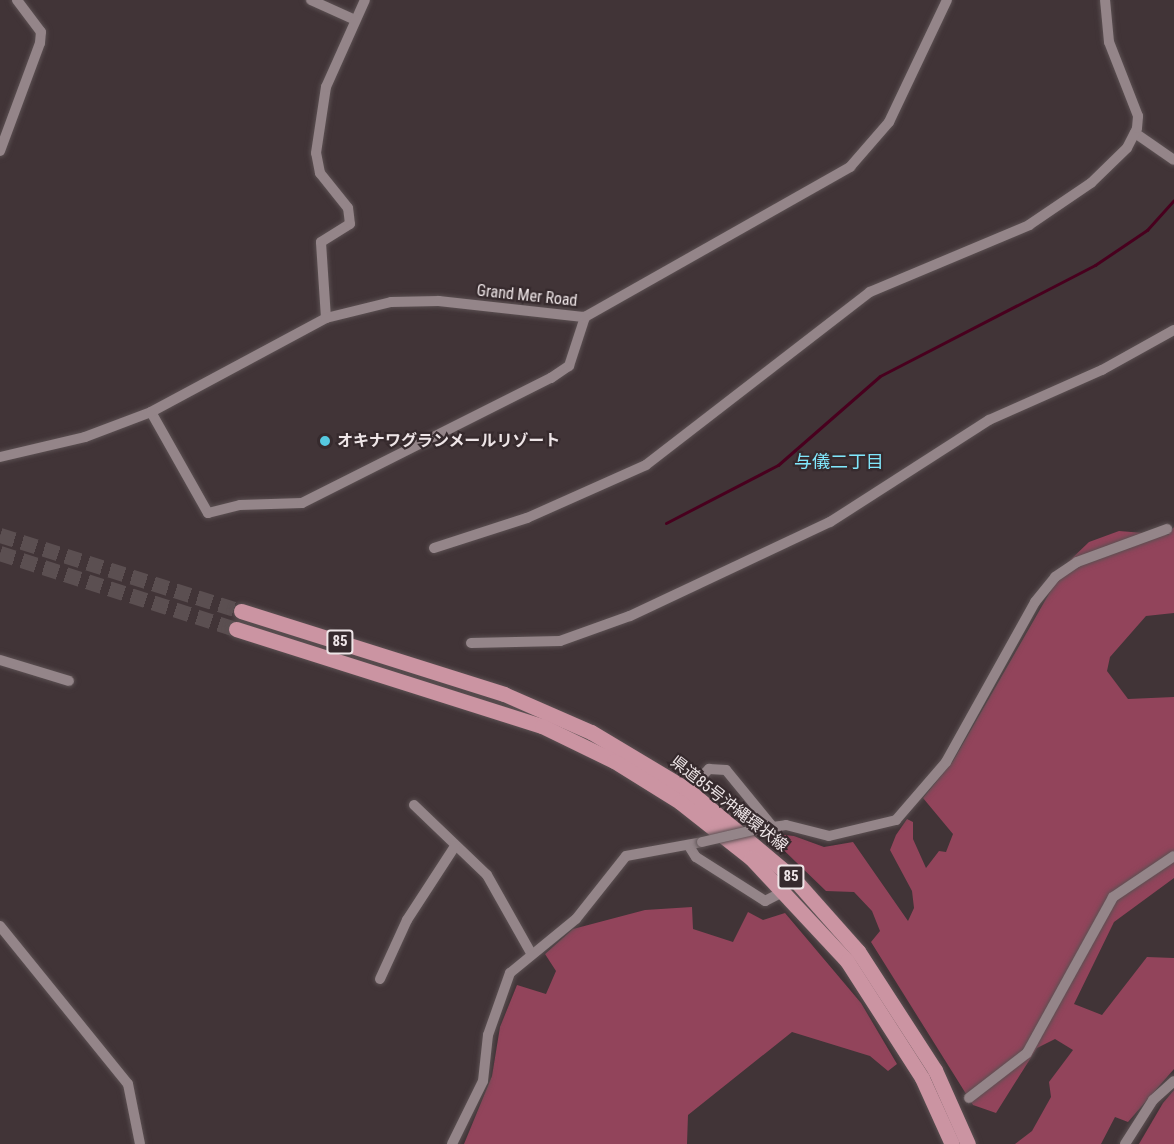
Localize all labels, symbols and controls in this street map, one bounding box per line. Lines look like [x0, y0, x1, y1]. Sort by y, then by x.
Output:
street label: Grand Mer Road [476, 281, 578, 311]
place label: オキナワグランメールリゾート [337, 431, 561, 451]
marker: オキナワグランメールリゾート [318, 434, 332, 448]
district label: 与儀二丁目 [794, 451, 884, 473]
road number: 85 [325, 630, 355, 654]
street label: 県道85号沖縄環状線 [666, 752, 792, 856]
road number: 85 [776, 865, 806, 889]

